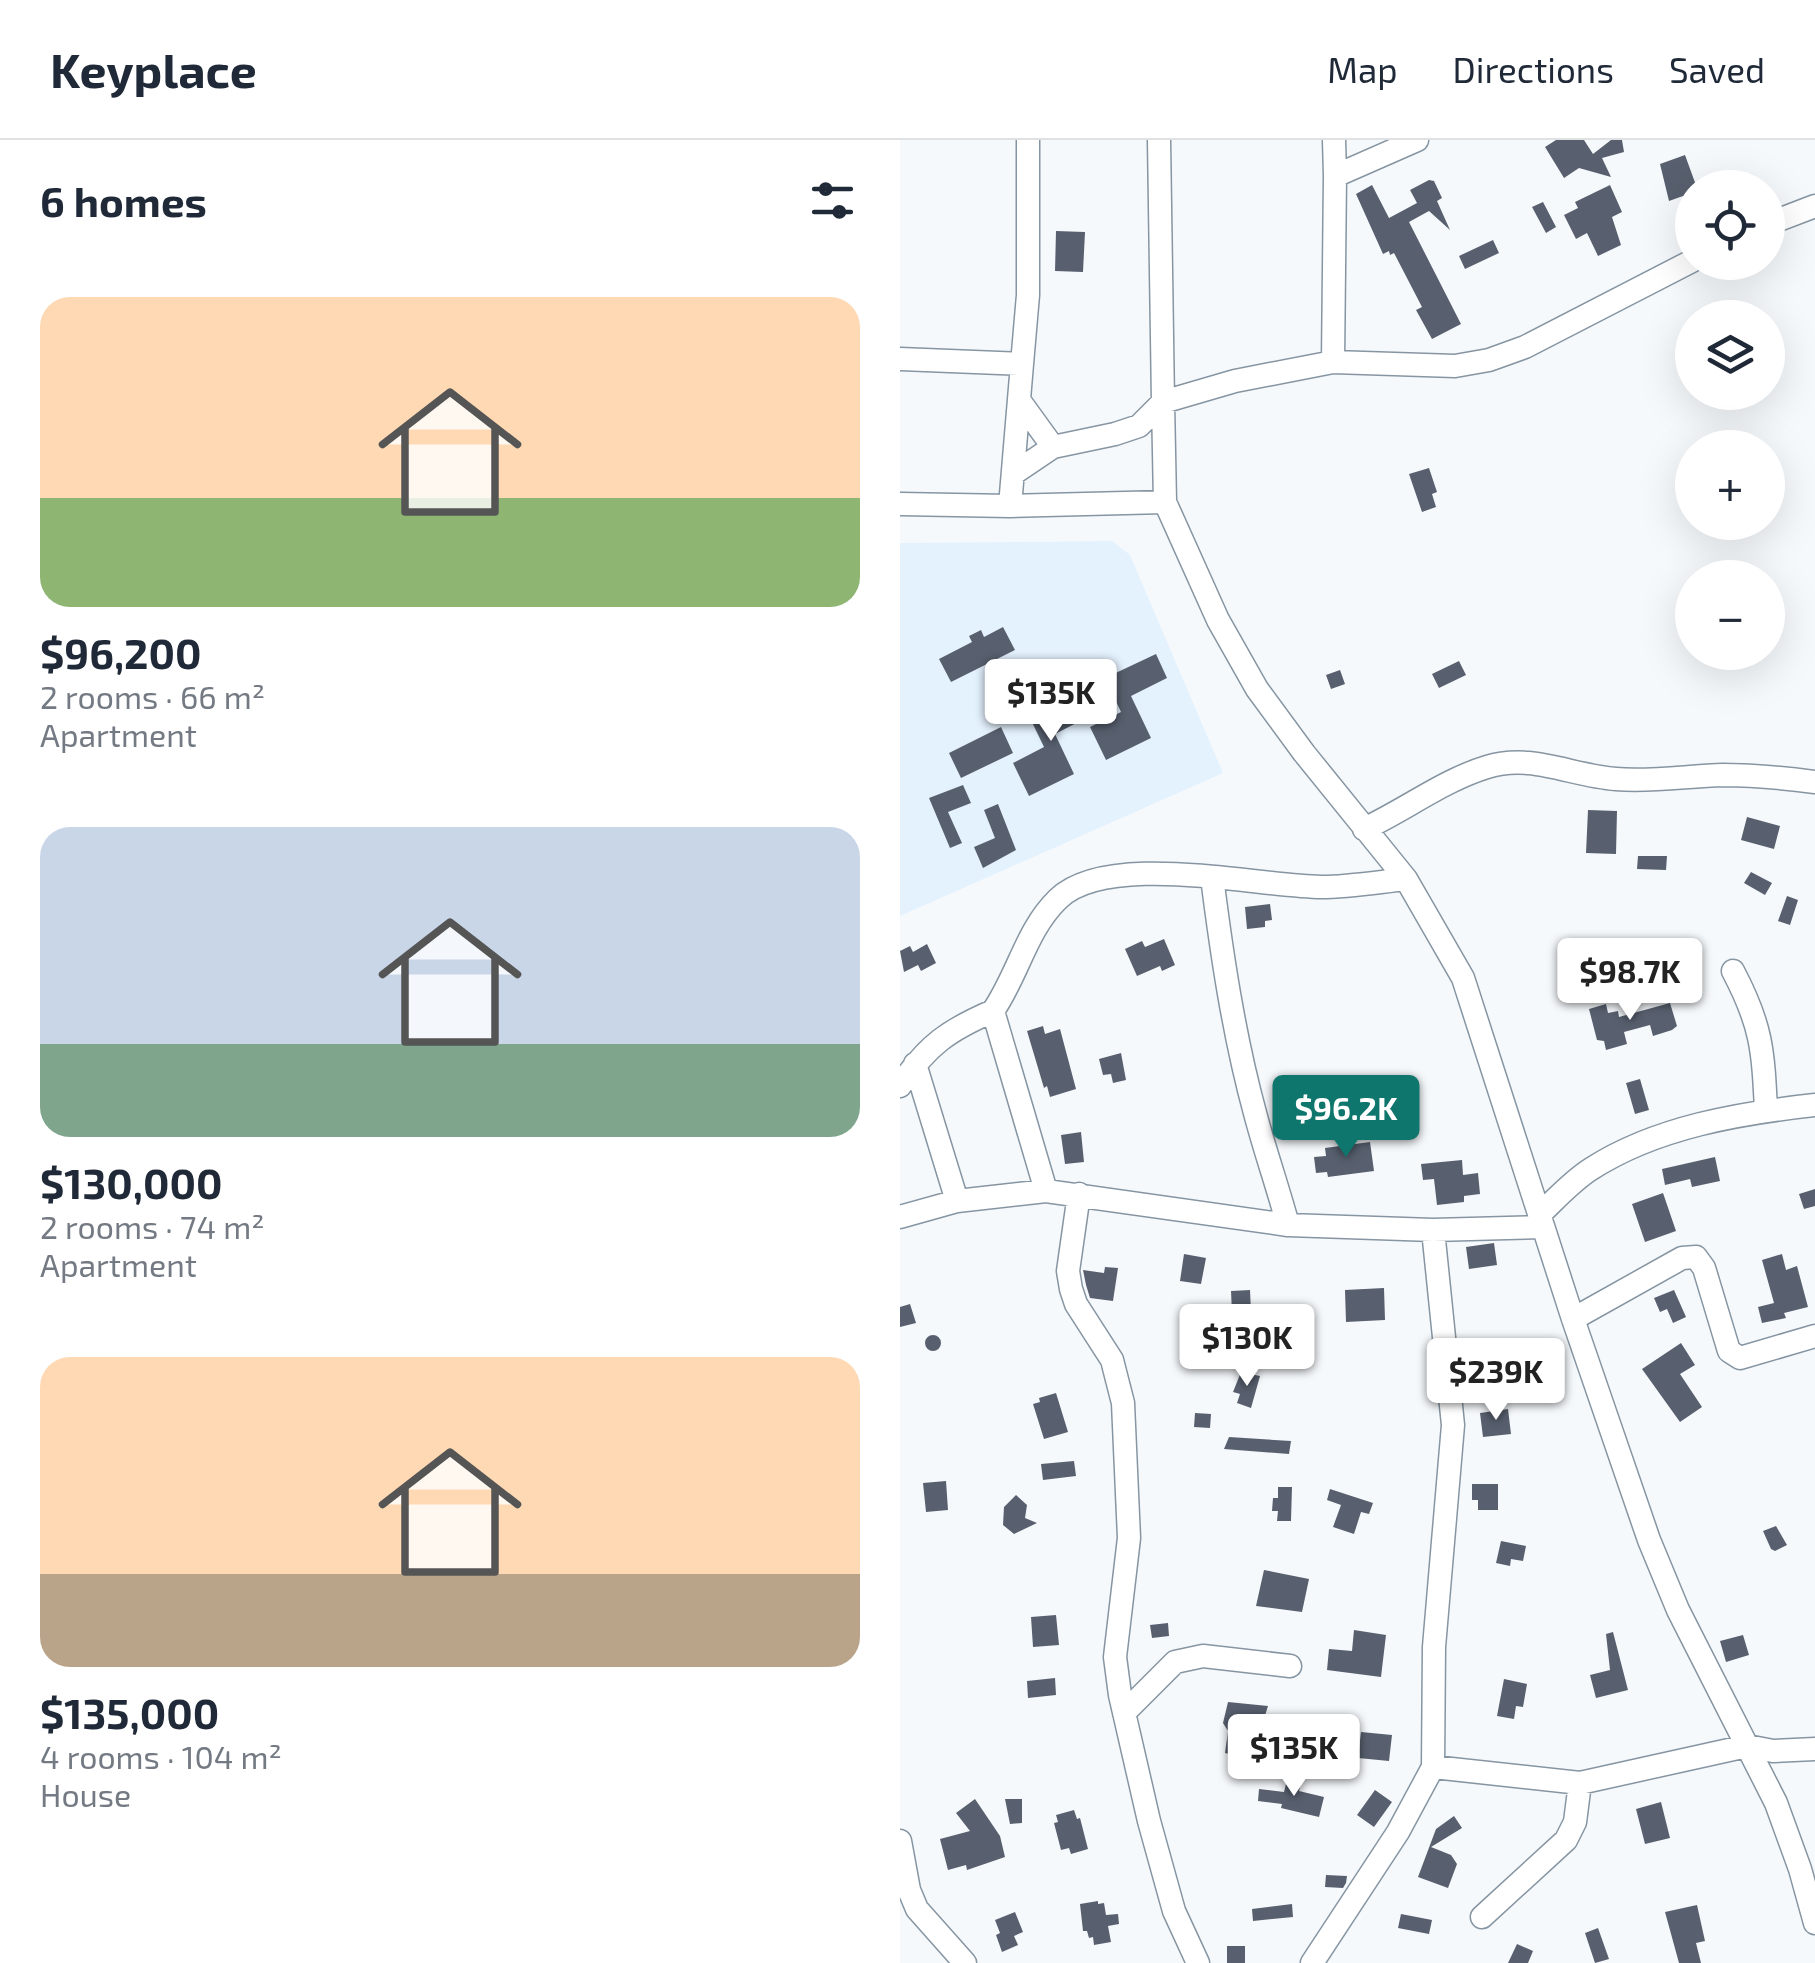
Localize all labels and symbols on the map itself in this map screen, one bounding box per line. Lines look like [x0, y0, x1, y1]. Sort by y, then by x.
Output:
pin: $135K [981, 659, 1121, 744]
pin: $98.7K [1549, 938, 1711, 1023]
pin: $96.2K [1265, 1075, 1427, 1160]
pin: $130K [1177, 1304, 1317, 1389]
pin: $239K [1426, 1338, 1566, 1423]
pin: $135K [1224, 1714, 1364, 1799]

